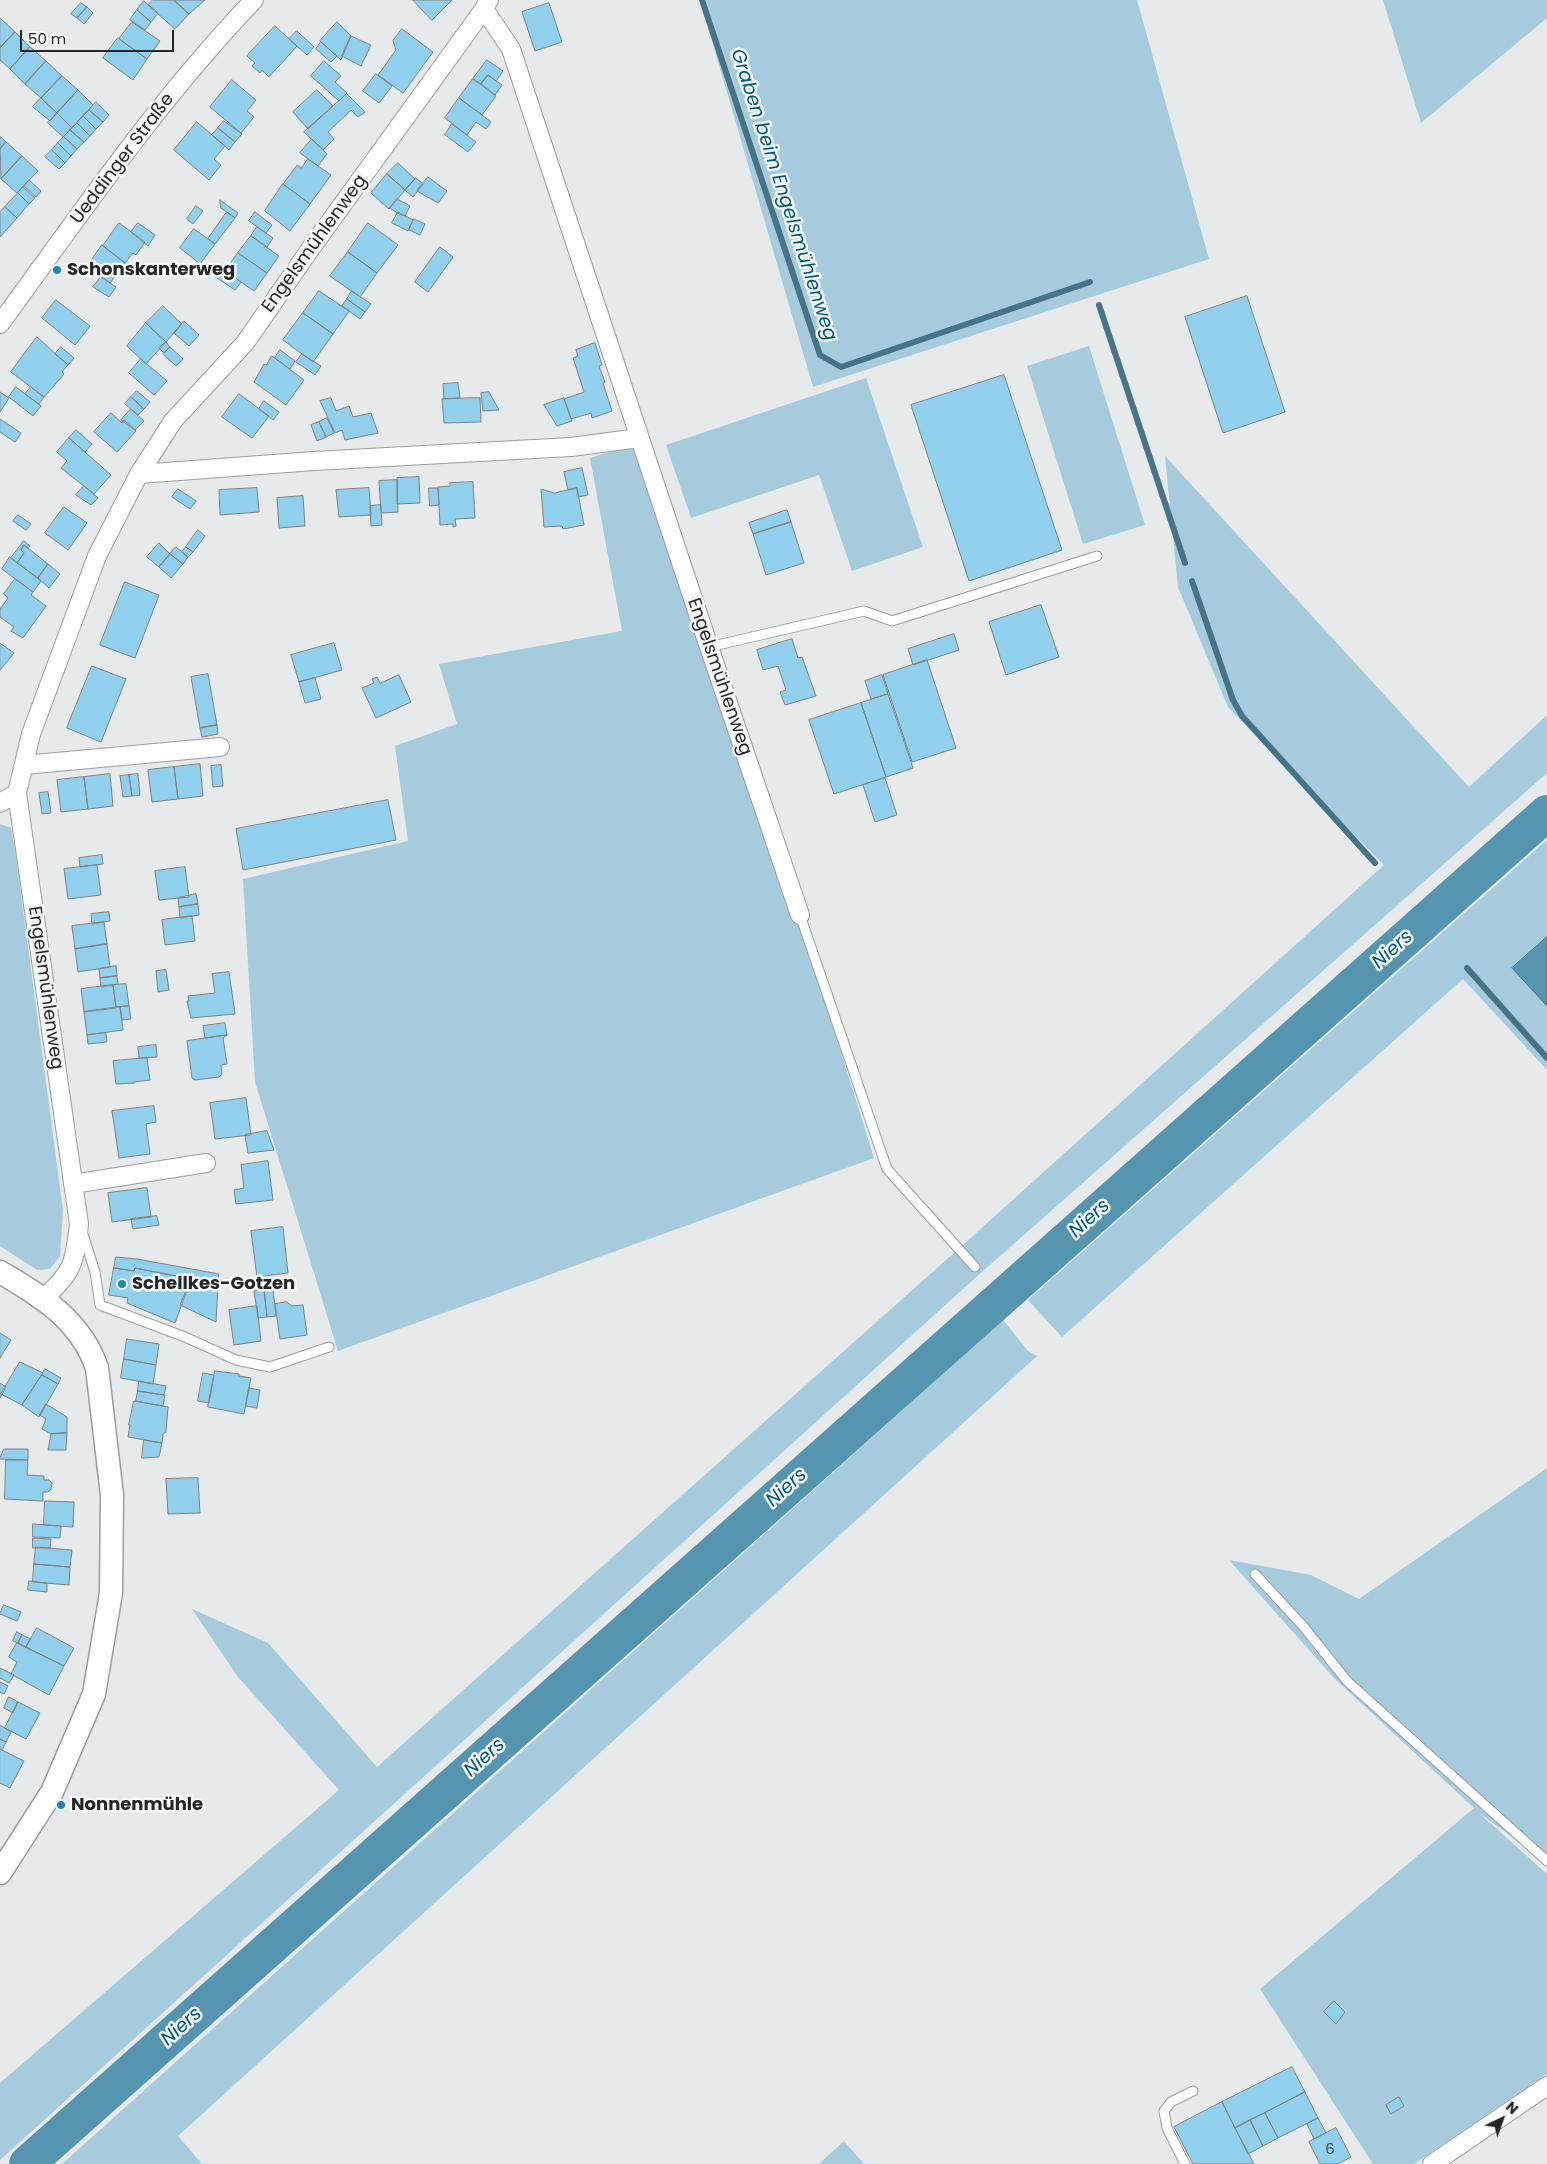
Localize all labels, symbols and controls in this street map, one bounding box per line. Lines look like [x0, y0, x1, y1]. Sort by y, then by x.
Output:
scale bar [22, 20, 176, 52]
text: 50 m [28, 28, 66, 49]
water label: Graben beim Engelsmühlenweg [725, 46, 841, 344]
street label: Ueddinger Straße [67, 89, 179, 229]
street label: Engelsmühlenweg [258, 171, 372, 317]
place label: Schonskanterweg [67, 259, 235, 281]
marker: Schonskanterweg [51, 264, 63, 276]
street label: Engelsmühlenweg [682, 596, 756, 758]
street label: Engelsmühlenweg [23, 905, 67, 1071]
water label: Niers [1368, 926, 1418, 974]
water label: Niers [1065, 1195, 1115, 1243]
place label: Schellkes-Gotzen [132, 1273, 295, 1295]
marker: Schellkes-Gotzen [116, 1278, 128, 1290]
water label: Niers [762, 1464, 812, 1512]
water label: Niers [460, 1734, 510, 1782]
place label: Nonnenmühle [71, 1794, 203, 1816]
marker: Nonnenmühle [55, 1799, 67, 1811]
water label: Niers [157, 2003, 207, 2051]
north arrow [1477, 2094, 1527, 2144]
text: N [1501, 2097, 1523, 2119]
house number: 6 [1325, 2141, 1335, 2159]

